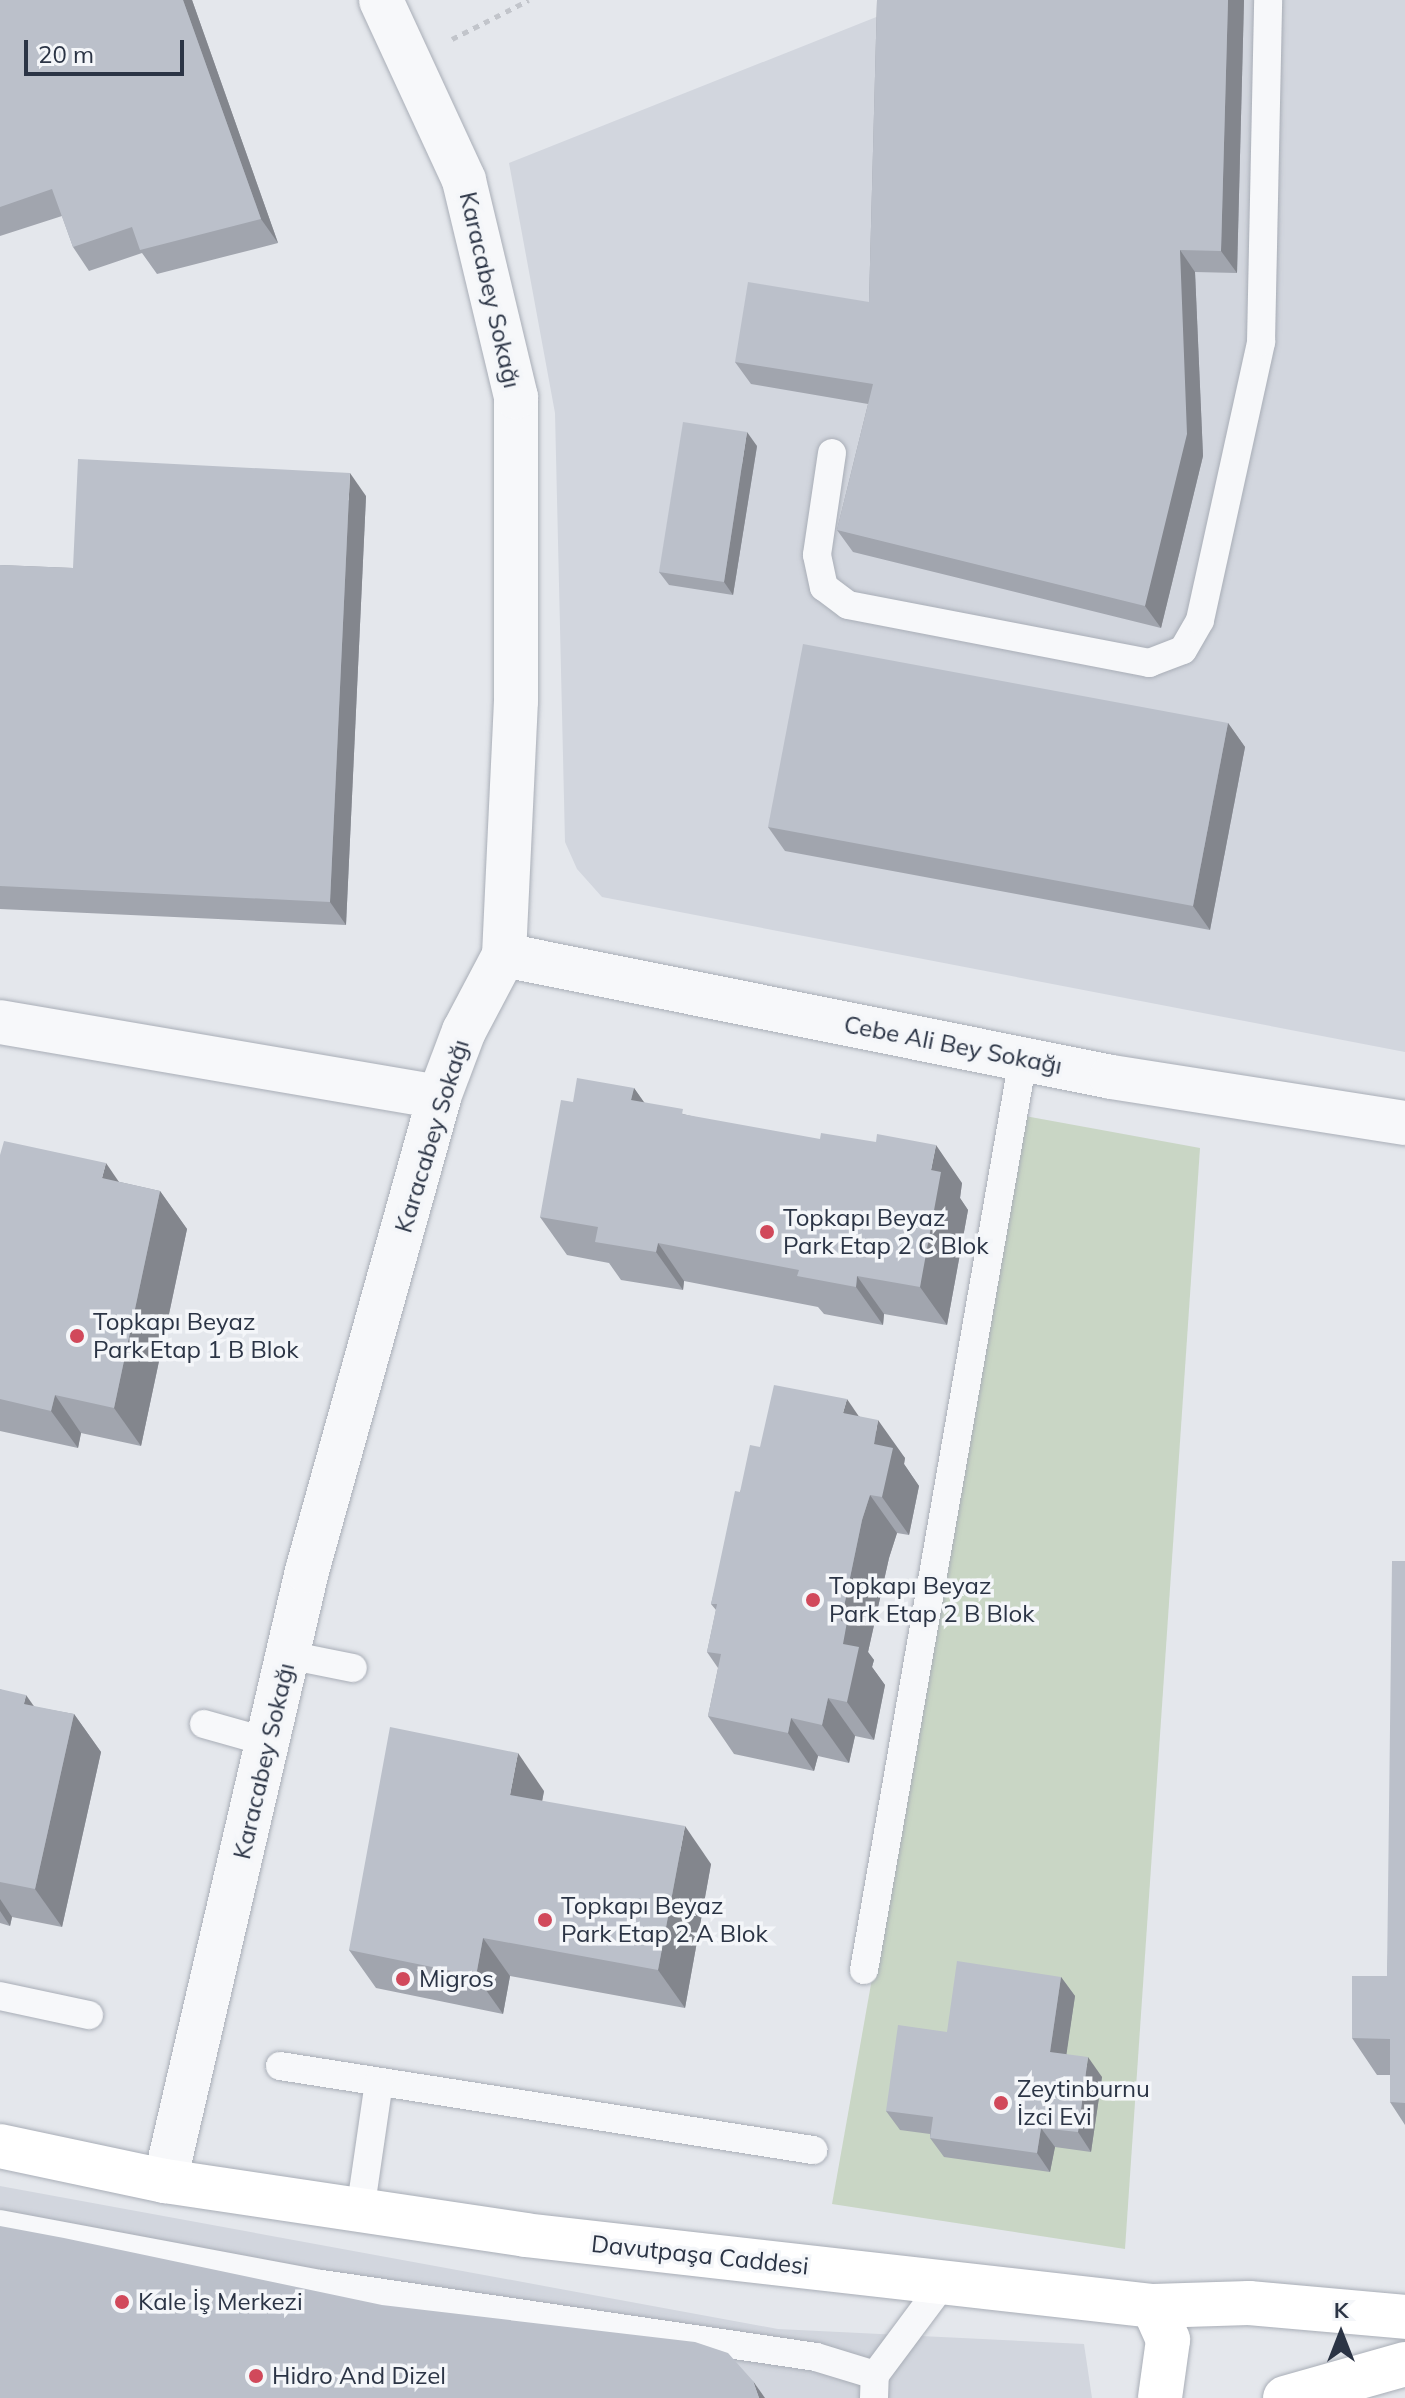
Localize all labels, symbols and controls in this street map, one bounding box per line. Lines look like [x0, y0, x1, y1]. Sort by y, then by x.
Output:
scale bar [28, 24, 188, 74]
text: 20 m [38, 39, 94, 69]
street label: Karacabey Sokağı [453, 189, 527, 391]
street label: Cebe Ali Bey Sokağı [842, 1010, 1064, 1080]
street label: Karacabey Sokağı [389, 1036, 475, 1236]
place label: Topkapı Beyaz Park Etap 2 C Blok [783, 1204, 989, 1260]
marker: Topkapı Beyaz Park Etap 2 C Blok [758, 1223, 776, 1241]
place label: Topkapı Beyaz Park Etap 1 B Blok [93, 1308, 299, 1364]
marker: Topkapı Beyaz Park Etap 1 B Blok [68, 1327, 86, 1345]
place label: Topkapı Beyaz Park Etap 2 B Blok [829, 1572, 1035, 1628]
marker: Topkapı Beyaz Park Etap 2 B Blok [804, 1591, 822, 1609]
street label: Karacabey Sokağı [227, 1660, 301, 1862]
place label: Topkapı Beyaz Park Etap 2 A Blok [561, 1892, 768, 1948]
marker: Topkapı Beyaz Park Etap 2 A Blok [536, 1911, 554, 1929]
place label: Migros [419, 1965, 494, 1993]
marker: Migros [394, 1970, 412, 1988]
place label: Zeytinburnu İzci Evi [1017, 2075, 1150, 2131]
marker: Zeytinburnu İzci Evi [992, 2094, 1010, 2112]
street label: Davutpaşa Caddesi [590, 2229, 810, 2281]
place label: Kale İş Merkezi [138, 2288, 303, 2316]
marker: Kale İş Merkezi [113, 2293, 131, 2311]
north arrow [1301, 2294, 1381, 2374]
text: K [1334, 2296, 1348, 2324]
place label: Hidro And Dizel [272, 2362, 446, 2390]
marker: Hidro And Dizel [247, 2367, 265, 2385]

